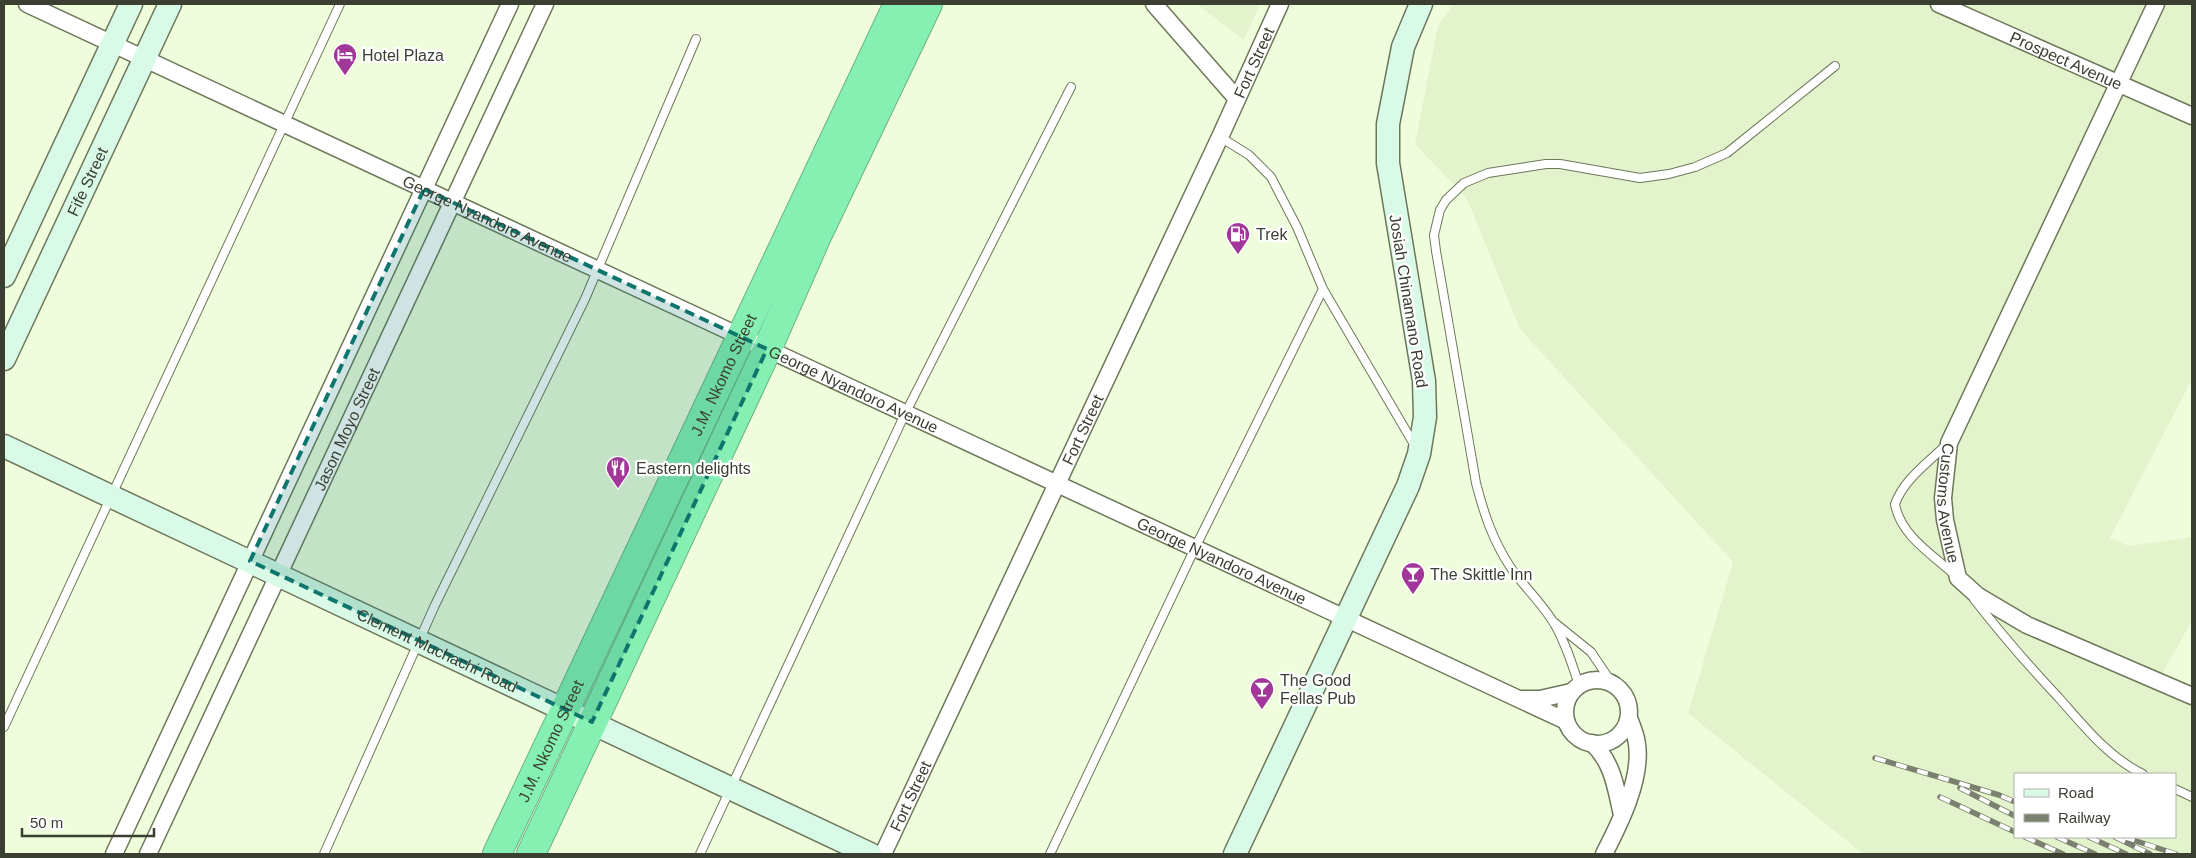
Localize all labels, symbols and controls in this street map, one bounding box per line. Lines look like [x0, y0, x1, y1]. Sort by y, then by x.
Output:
street label: Fort Street [1231, 24, 1278, 101]
street label: Prospect Avenue [2007, 29, 2125, 93]
hotel icon: Hotel Plaza [332, 42, 358, 76]
place label: Hotel Plaza [362, 47, 444, 64]
street label: Fife Street [64, 144, 111, 219]
street label: George Nyandoro Avenue [400, 172, 575, 266]
street label: Josiah Chinamano Road [1386, 213, 1431, 389]
fuel station icon: Trek [1225, 221, 1251, 255]
place label: Trek [1256, 226, 1288, 243]
street label: J.M. Nkomo Street [688, 311, 760, 438]
street label: George Nyandoro Avenue [766, 343, 941, 436]
street label: Jason Moyo Street [311, 365, 383, 493]
street label: Fort Street [1059, 391, 1107, 468]
street label: Customs Avenue [1934, 442, 1962, 565]
restaurant icon: Eastern delights [605, 455, 631, 489]
place label: Eastern delights [636, 460, 751, 477]
street label: George Nyandoro Avenue [1134, 514, 1309, 608]
bar icon: The Skittle Inn [1400, 561, 1426, 595]
place label: The Skittle Inn [1430, 566, 1532, 583]
street label: Clement Muchachi Road [354, 606, 520, 696]
place label: The Good Fellas Pub [1280, 672, 1356, 707]
bar icon: The Good Fellas Pub [1249, 676, 1275, 710]
street label: J.M. Nkomo Street [515, 677, 587, 805]
street label: Fort Street [887, 758, 935, 834]
legend [2014, 773, 2176, 838]
text: Road [2058, 784, 2094, 801]
scale bar [22, 806, 155, 838]
text: Railway [2058, 809, 2111, 826]
text: 50 m [30, 814, 63, 831]

